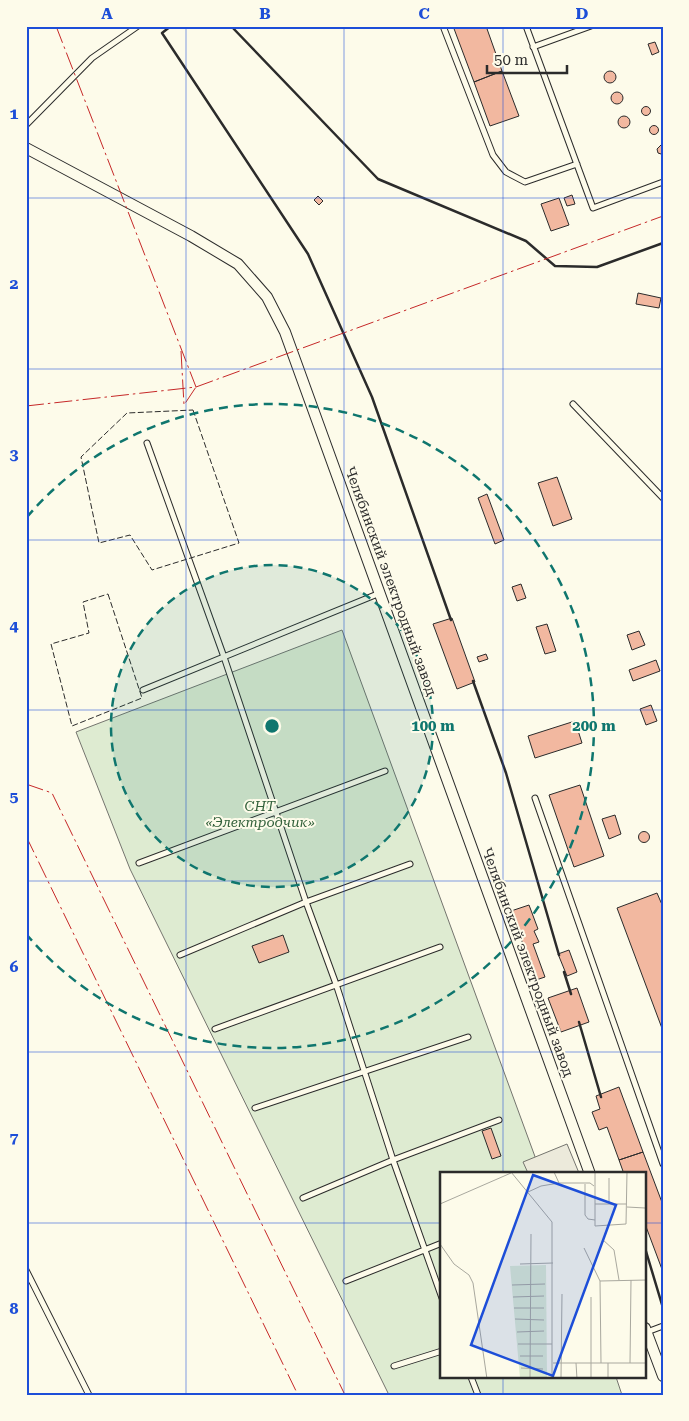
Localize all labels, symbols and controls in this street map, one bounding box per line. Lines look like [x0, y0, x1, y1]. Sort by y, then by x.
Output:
text: A [101, 4, 113, 23]
text: B [259, 4, 271, 23]
text: C [418, 4, 430, 23]
text: D [576, 4, 589, 23]
scale bar [487, 42, 566, 74]
text: 50 m [494, 51, 529, 69]
text: 1 [10, 104, 19, 123]
text: 2 [10, 274, 19, 293]
text: 3 [10, 445, 19, 464]
street label: Челябинский электродный завод [342, 464, 440, 698]
text: 4 [10, 616, 19, 635]
centre of rings [263, 717, 281, 735]
text: 100 m [411, 717, 455, 735]
text: 200 m [572, 717, 616, 735]
text: 5 [10, 787, 19, 806]
park label: СНТ «Электродчик» [205, 798, 315, 830]
street label: Челябинский электродный завод [479, 845, 577, 1079]
text: 6 [10, 957, 19, 976]
text: 7 [10, 1128, 19, 1147]
inset map [440, 1172, 646, 1378]
text: 8 [10, 1299, 19, 1318]

